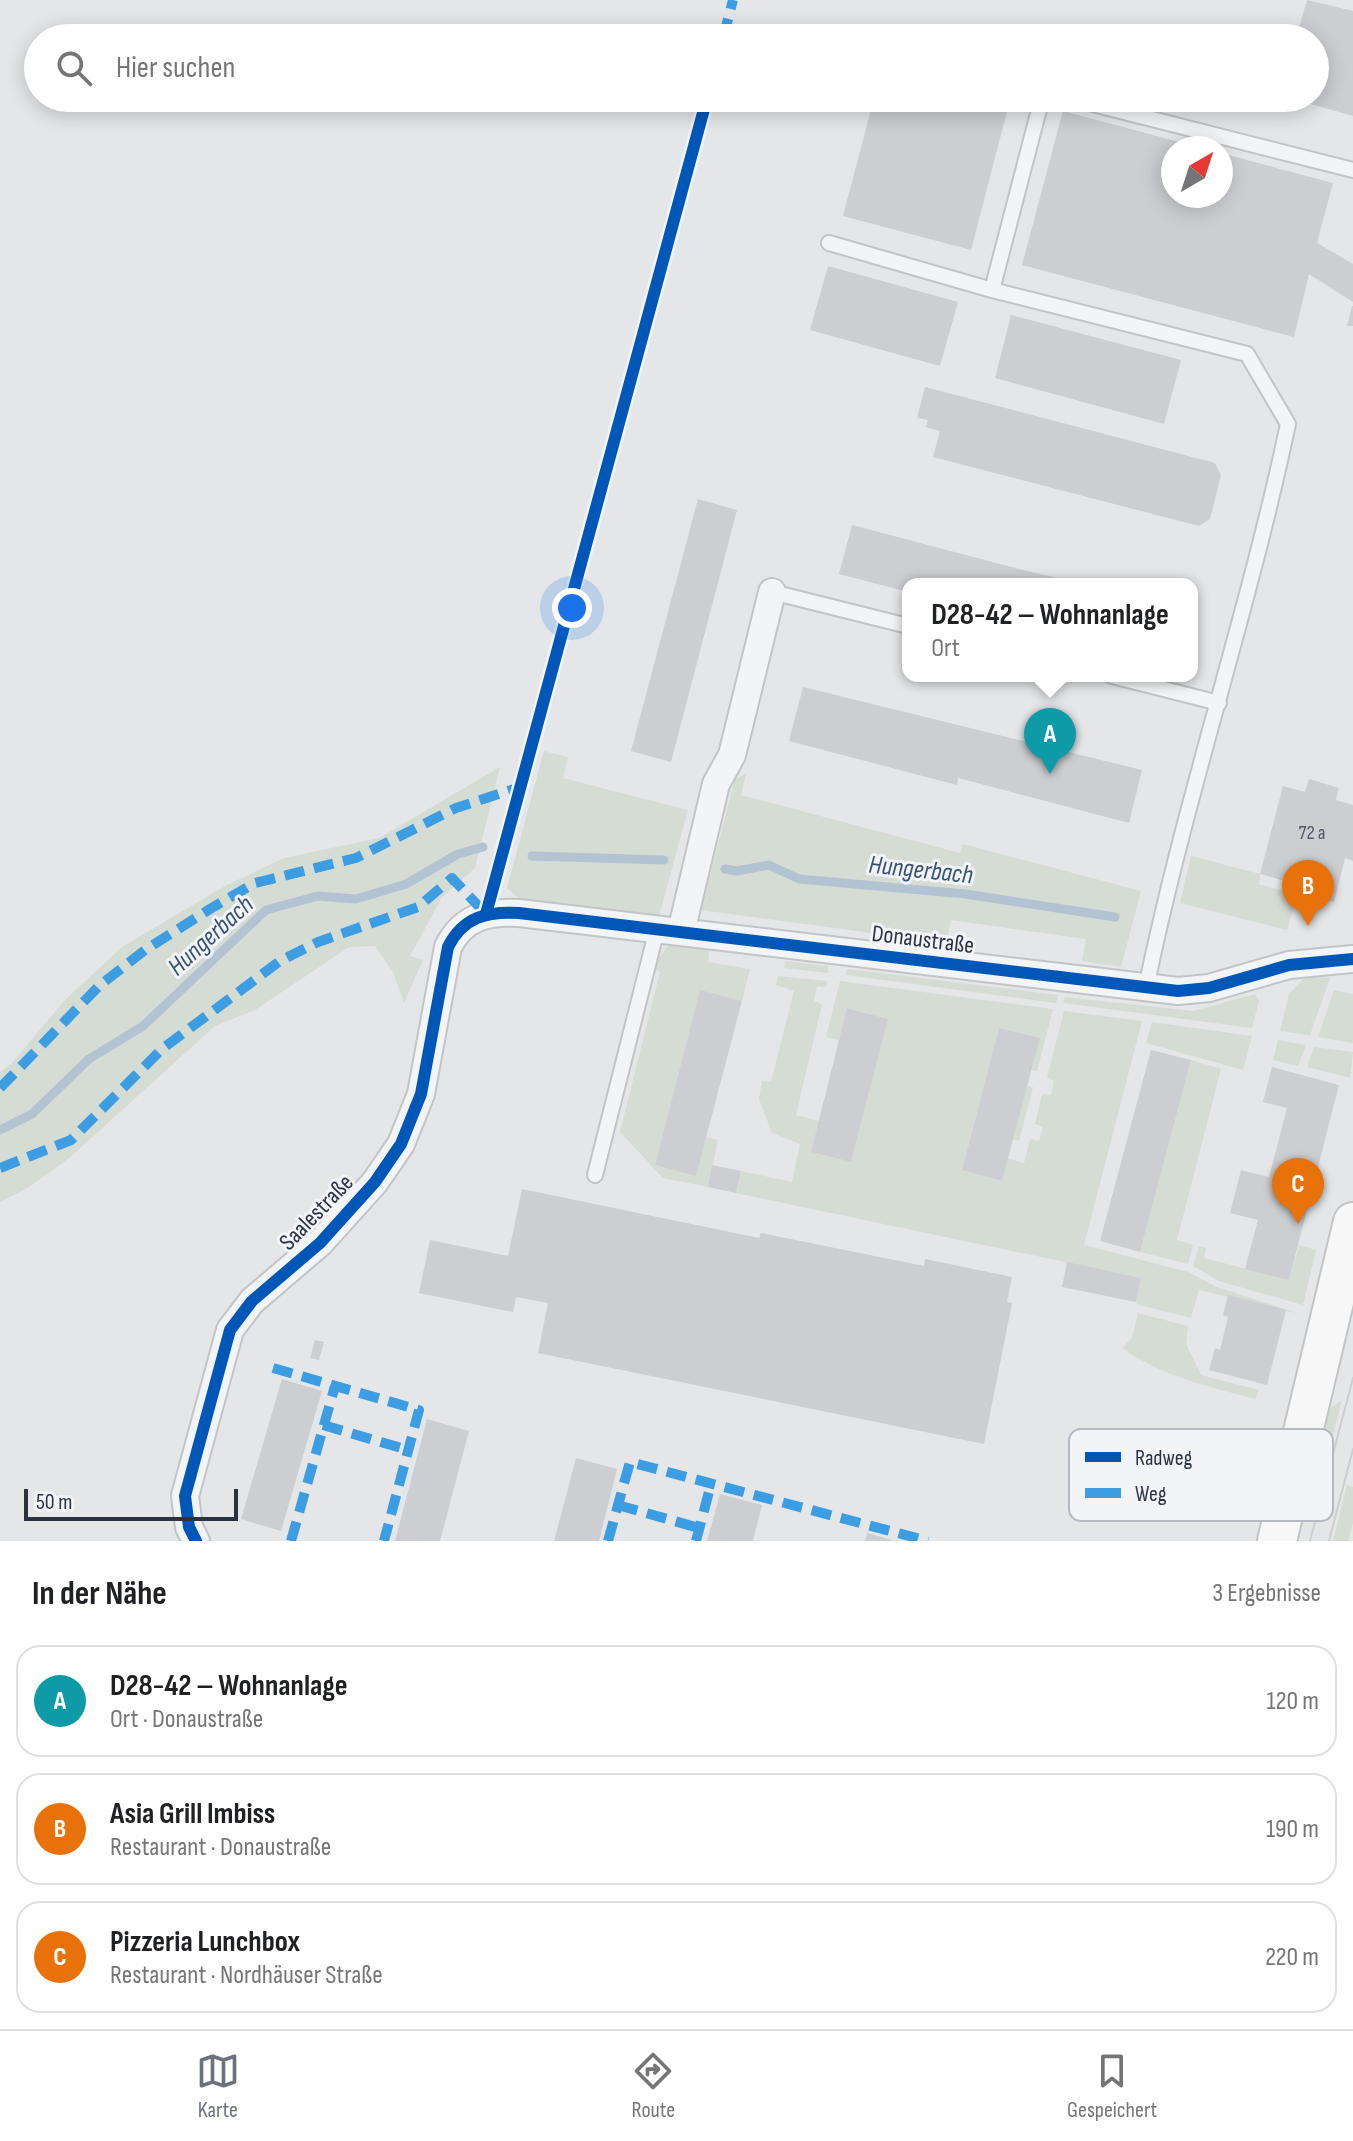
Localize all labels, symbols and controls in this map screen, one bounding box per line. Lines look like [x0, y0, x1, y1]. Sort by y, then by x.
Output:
search box [24, 24, 1329, 112]
icon: search [52, 46, 96, 90]
text: Hier suchen [116, 50, 235, 86]
north arrow [1161, 136, 1233, 208]
popup [902, 578, 1198, 682]
your location [552, 588, 592, 628]
text: D28-42 – Wohnanlage [931, 597, 1169, 633]
text: Ort [931, 633, 960, 664]
pin: A [1024, 708, 1076, 774]
house number: 72 a [1298, 821, 1326, 845]
water label: Hungerbach [867, 850, 975, 891]
pin: B [1282, 860, 1334, 926]
water label: Hungerbach [162, 890, 260, 983]
street label: Donaustraße [870, 919, 976, 960]
pin: C [1272, 1158, 1324, 1224]
street label: Saalestraße [273, 1168, 360, 1256]
legend [1069, 1429, 1333, 1521]
text: Radweg [1135, 1445, 1193, 1472]
text: Weg [1135, 1481, 1167, 1508]
scale bar [24, 1485, 238, 1521]
text: 50 m [36, 1489, 72, 1516]
text: In der Nähe [32, 1573, 167, 1614]
text: 3 Ergebnisse [1212, 1578, 1321, 1609]
text: D28-42 – Wohnanlage [110, 1668, 348, 1704]
text: A [54, 1686, 66, 1717]
text: 120 m [1266, 1686, 1319, 1717]
text: Ort · Donaustraße [110, 1704, 263, 1735]
text: Asia Grill Imbiss [110, 1796, 275, 1832]
text: B [54, 1814, 66, 1845]
text: 190 m [1266, 1814, 1319, 1845]
text: Restaurant · Donaustraße [110, 1832, 331, 1863]
text: Pizzeria Lunchbox [110, 1924, 300, 1960]
text: C [53, 1942, 67, 1973]
text: 220 m [1265, 1942, 1319, 1973]
text: Restaurant · Nordhäuser Straße [110, 1960, 383, 1991]
tab: Karte [196, 2049, 240, 2124]
tab: Route [631, 2049, 675, 2124]
tab: Gespeichert [1067, 2049, 1157, 2124]

